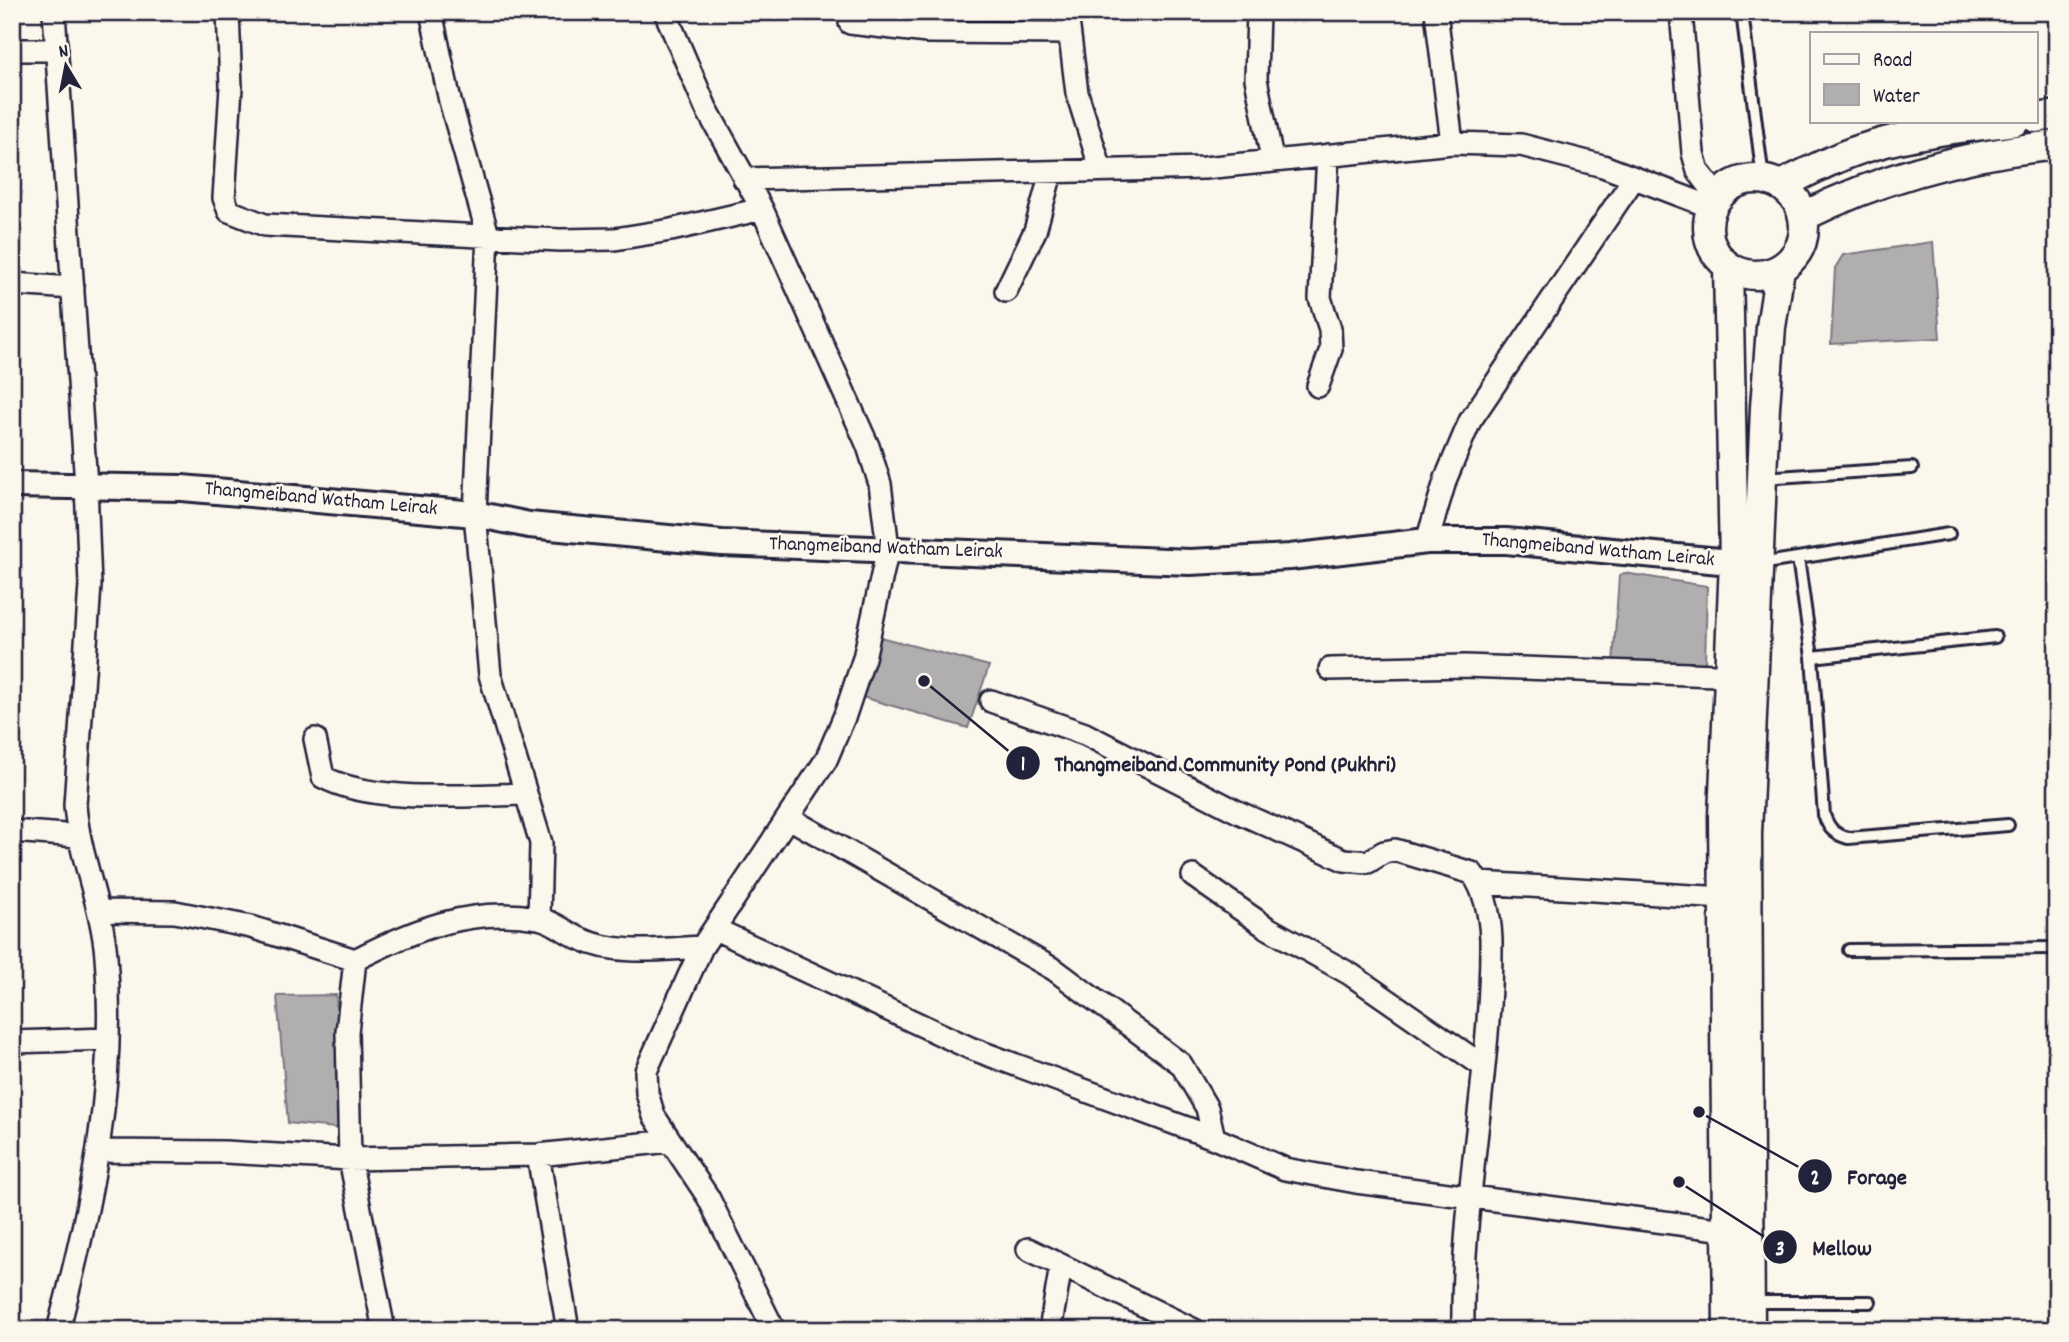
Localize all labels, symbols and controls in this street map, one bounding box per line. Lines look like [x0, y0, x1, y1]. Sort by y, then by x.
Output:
north arrow [32, 32, 102, 102]
legend [1810, 32, 2038, 122]
text: N [57, 39, 71, 67]
text: Road [1873, 47, 1912, 77]
text: Water [1873, 83, 1920, 113]
street label: Thangmeiband Watham Leirak [203, 475, 439, 525]
street label: Thangmeiband Watham Leirak [1480, 526, 1716, 576]
street label: Thangmeiband Watham Leirak [769, 530, 1003, 568]
callout: Thangmeiband Community Pond (Pukhri) [1005, 741, 1410, 785]
text: Thangmeiband Community Pond (Pukhri) [1054, 750, 1396, 783]
text: 1 [1021, 751, 1025, 781]
callout: Forage [1798, 1154, 1921, 1198]
text: Forage [1847, 1163, 1907, 1196]
text: 2 [1810, 1165, 1820, 1195]
callout: Mellow [1763, 1225, 1885, 1269]
text: Mellow [1812, 1234, 1872, 1267]
text: 3 [1775, 1236, 1785, 1266]

